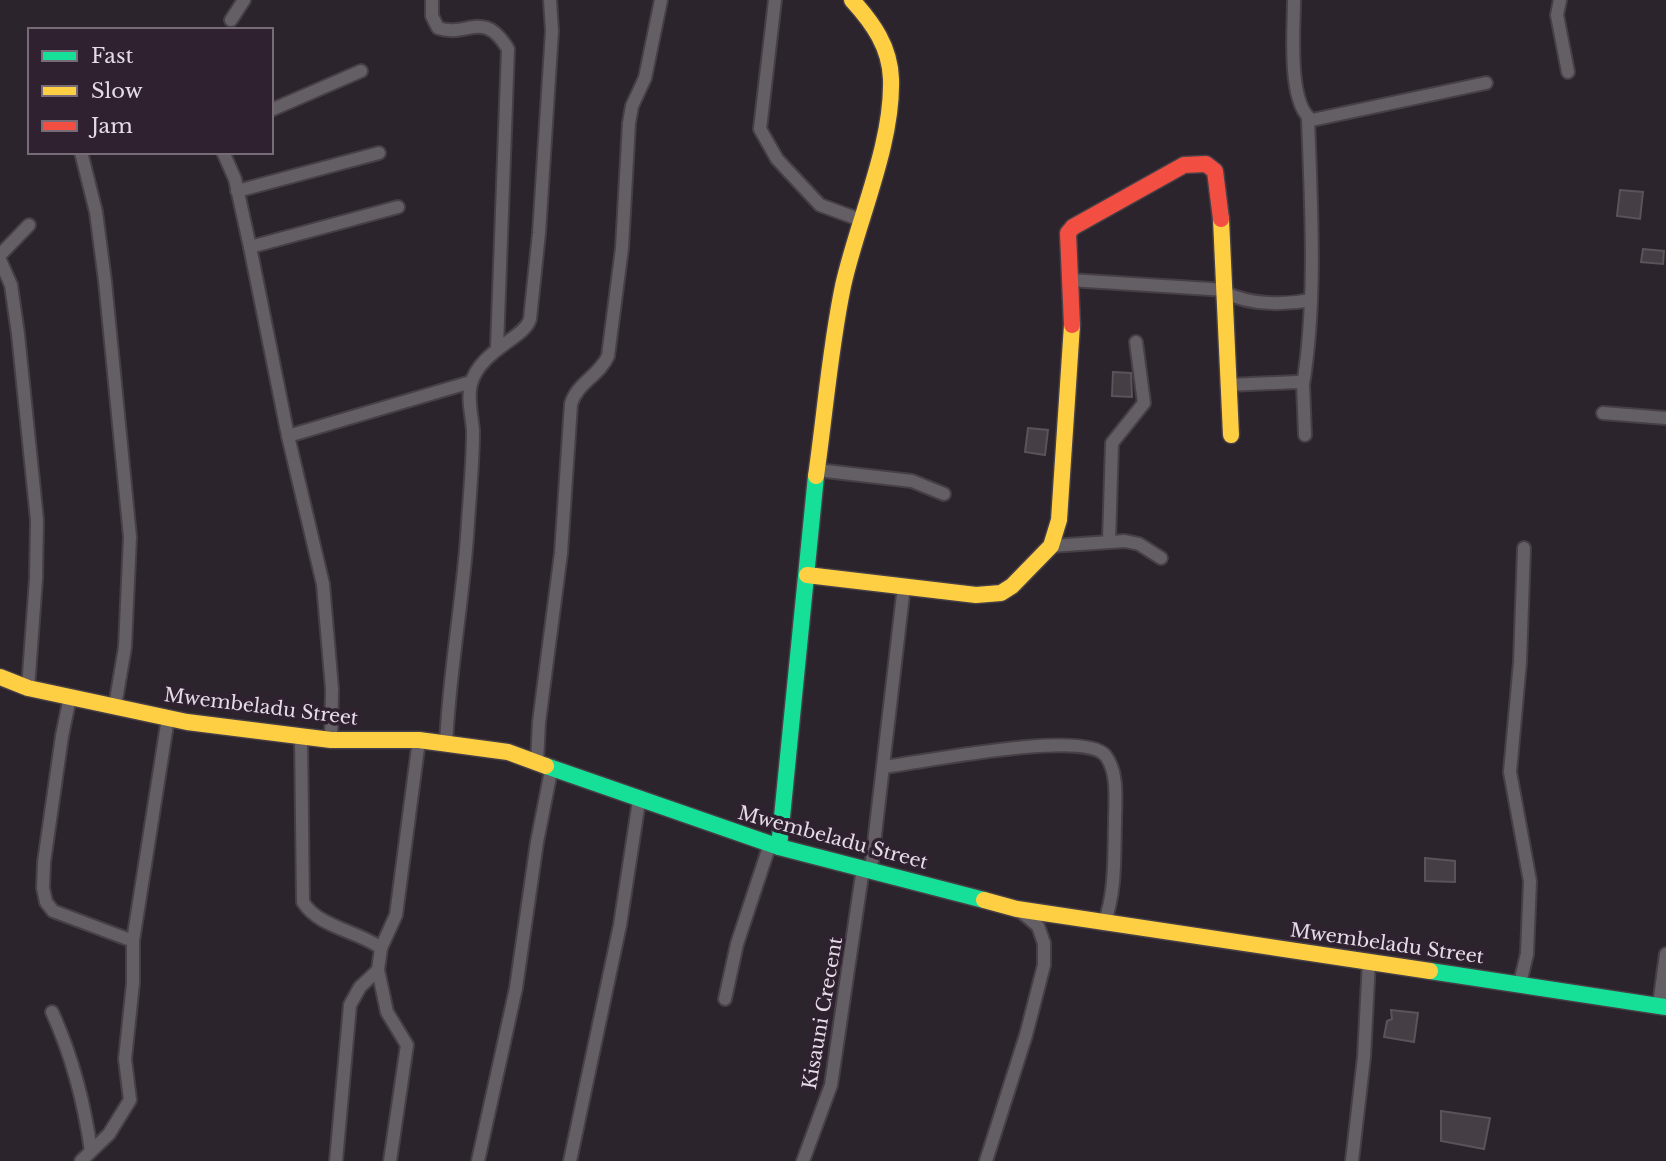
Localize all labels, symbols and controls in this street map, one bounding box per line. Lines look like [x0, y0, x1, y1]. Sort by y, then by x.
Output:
legend [28, 28, 273, 154]
text: Fast [91, 43, 133, 69]
text: Slow [91, 78, 143, 104]
text: Jam [88, 113, 133, 139]
street label: Mwembeladu Street [163, 683, 360, 730]
street label: Mwembeladu Street [735, 801, 931, 874]
street label: Mwembeladu Street [1289, 919, 1486, 969]
street label: Kisauni Crecent [798, 934, 847, 1091]

